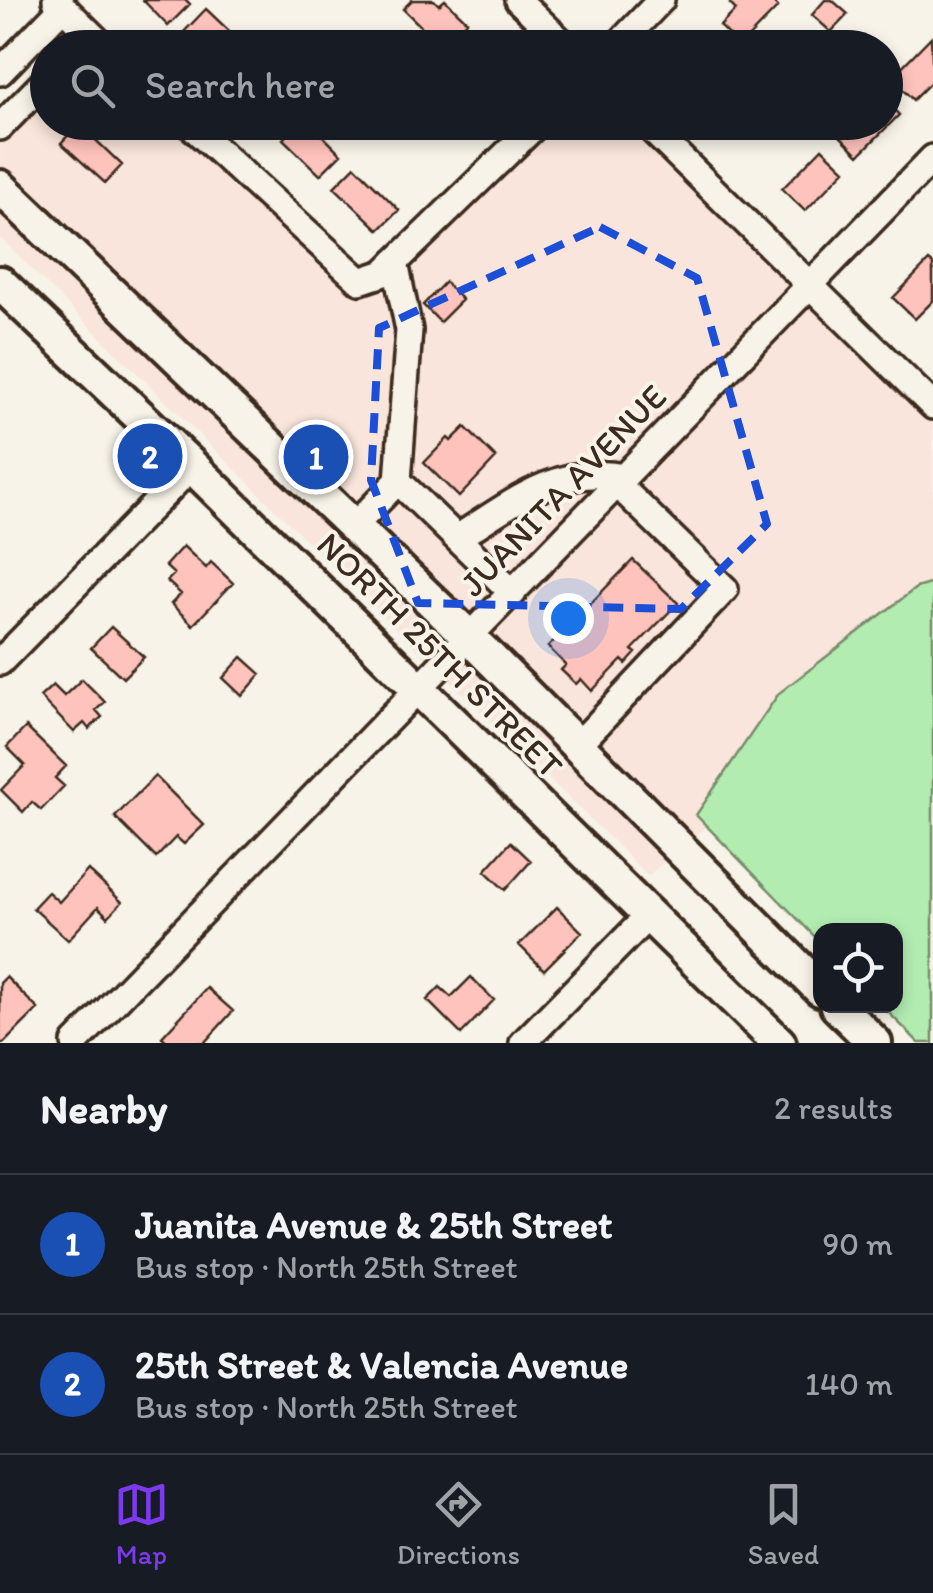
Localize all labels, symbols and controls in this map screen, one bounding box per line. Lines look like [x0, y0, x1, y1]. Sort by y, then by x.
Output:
search box [30, 30, 903, 140]
icon: search [65, 58, 120, 113]
text: Search here [145, 62, 336, 108]
street label: JUANITA AVENUE [451, 375, 675, 605]
pin: 2 [118, 418, 182, 494]
pin: 1 [284, 420, 348, 494]
street label: NORTH 25TH STREET [308, 523, 572, 787]
your location [543, 593, 594, 644]
map controls [813, 923, 903, 1013]
button: locate [813, 923, 903, 1013]
text: Nearby [40, 1083, 167, 1134]
text: 2 results [774, 1089, 893, 1127]
text: Juanita Avenue & 25th Street [135, 1202, 612, 1248]
text: 1 [65, 1225, 80, 1263]
text: 90 m [822, 1225, 893, 1263]
text: Bus stop · North 25th Street [135, 1248, 518, 1286]
text: 25th Street & Valencia Avenue [135, 1342, 628, 1388]
text: 2 [64, 1365, 81, 1403]
text: 140 m [805, 1365, 893, 1403]
text: Bus stop · North 25th Street [135, 1388, 518, 1426]
tab: Map [114, 1477, 169, 1571]
tab: Directions [397, 1477, 520, 1571]
tab: Saved [748, 1477, 819, 1571]

